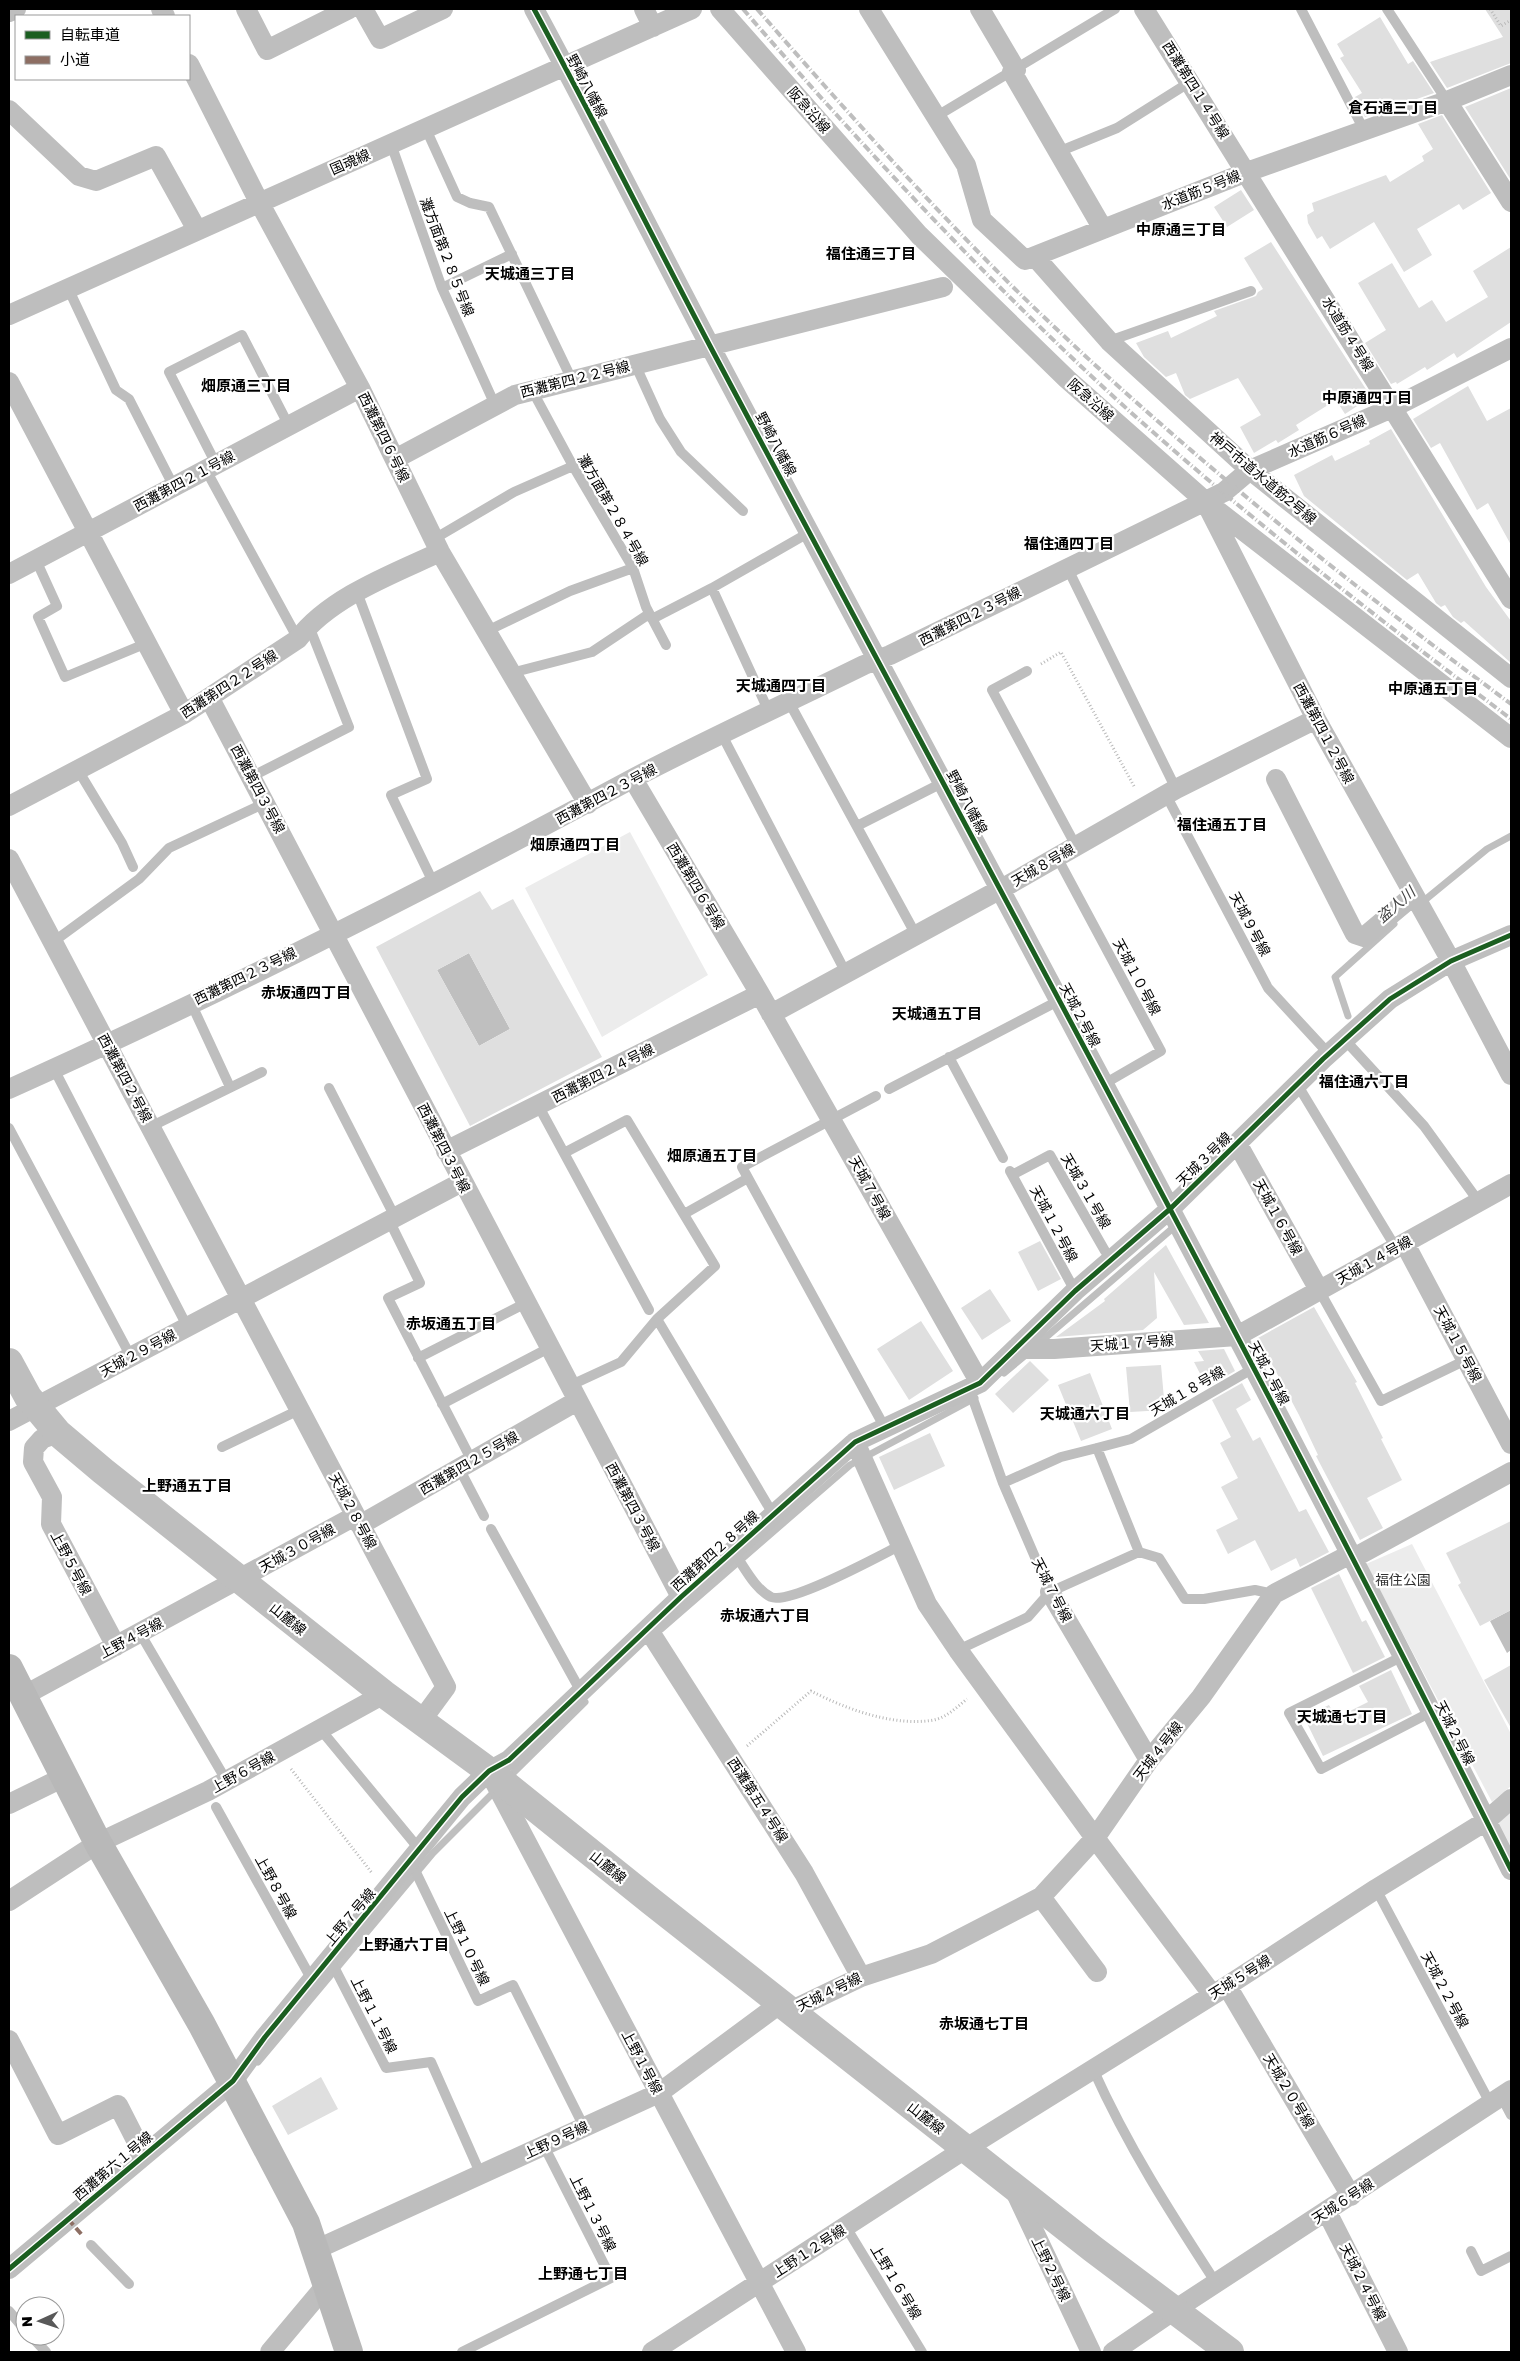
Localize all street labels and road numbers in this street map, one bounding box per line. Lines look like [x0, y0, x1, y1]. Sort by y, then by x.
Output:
street label: 西灘第四１４号線 [1160, 38, 1233, 142]
street label: 野崎八幡線 [564, 51, 611, 121]
street label: 阪急沿線 [785, 83, 834, 136]
street label: 国魂線 [327, 145, 372, 178]
street label: 水道筋５号線 [1159, 166, 1243, 213]
street label: 灘方面第２８５号線 [417, 195, 478, 319]
street label: 水道筋４号線 [1319, 294, 1378, 374]
street label: 西灘第四２２号線 [518, 357, 631, 400]
street label: 阪急沿線 [1065, 375, 1118, 425]
street label: 西灘第四６号線 [355, 389, 414, 485]
street label: 野崎八幡線 [753, 409, 800, 479]
street label: 水道筋６号線 [1285, 411, 1369, 460]
street label: 神戸市道水道筋2号線 [1206, 428, 1320, 527]
street label: 西灘第四２１号線 [130, 447, 237, 514]
street label: 灘方面第２８４号線 [575, 451, 652, 569]
street label: 西灘第四２３号線 [916, 583, 1024, 649]
street label: 西灘第四２２号線 [177, 646, 280, 721]
street label: 西灘第四１２号線 [1291, 679, 1358, 786]
street label: 西灘第四３号線 [228, 742, 289, 836]
street label: 西灘第四２３号線 [552, 760, 659, 827]
street label: 野崎八幡線 [944, 767, 991, 837]
street label: 西灘第四６号線 [664, 839, 729, 932]
street label: 天城８号線 [1008, 840, 1077, 889]
street label: 天城９号線 [1227, 889, 1274, 959]
street label: 天城１０号線 [1110, 936, 1165, 1018]
street label: 西灘第四２３号線 [191, 943, 299, 1008]
street label: 天城２号線 [1057, 980, 1104, 1050]
street label: 西灘第四２号線 [95, 1031, 156, 1125]
street label: 西灘第四２４号線 [549, 1040, 657, 1106]
street label: 西灘第四３号線 [415, 1100, 474, 1195]
street label: 天城３号線 [1173, 1128, 1235, 1189]
street label: 天城３１号線 [1058, 1150, 1115, 1231]
street label: 天城７号線 [846, 1153, 895, 1222]
street label: 天城１６号線 [1251, 1176, 1306, 1258]
street label: 天城１２号線 [1027, 1183, 1082, 1265]
street label: 天城１４号線 [1333, 1232, 1415, 1287]
street label: 天城１５号線 [1431, 1303, 1486, 1385]
street label: 天城２９号線 [97, 1325, 179, 1380]
street label: 天城１７号線 [1089, 1331, 1174, 1354]
street label: 天城２号線 [1246, 1338, 1293, 1408]
street label: 天城１８号線 [1146, 1362, 1227, 1419]
street label: 西灘第四２５号線 [416, 1427, 521, 1498]
street label: 西灘第四３号線 [603, 1460, 664, 1554]
street label: 天城２８号線 [326, 1470, 381, 1552]
street label: 西灘第四２８号線 [667, 1507, 762, 1594]
street label: 天城３０号線 [256, 1520, 338, 1575]
street label: 上野５号線 [48, 1528, 95, 1598]
street label: 天城７号線 [1029, 1555, 1076, 1625]
street label: 山麓線 [267, 1599, 310, 1638]
street label: 上野４号線 [96, 1614, 166, 1661]
street label: 天城２号線 [1432, 1698, 1479, 1768]
street label: 天城４号線 [1129, 1718, 1186, 1784]
street label: 上野６号線 [208, 1747, 277, 1796]
street label: 西灘第五４号線 [725, 1754, 792, 1845]
street label: 山麓線 [587, 1847, 630, 1886]
street label: 上野８号線 [252, 1852, 301, 1921]
street label: 上野７号線 [321, 1884, 379, 1949]
street label: 上野１０号線 [441, 1905, 494, 1988]
street label: 天城２２号線 [1418, 1949, 1473, 2031]
street label: 天城５号線 [1206, 1951, 1274, 2002]
street label: 天城４号線 [794, 1969, 864, 2015]
street label: 上野１１号線 [348, 1973, 401, 2056]
street label: 上野１号線 [619, 2027, 666, 2097]
street label: 天城２０号線 [1261, 2050, 1318, 2131]
street label: 山麓線 [905, 2098, 948, 2137]
street label: 上野９号線 [520, 2117, 591, 2162]
street label: 西灘第六１号線 [70, 2128, 156, 2204]
street label: 上野１３号線 [567, 2171, 620, 2254]
street label: 天城６号線 [1309, 2174, 1377, 2227]
street label: 上野１２号線 [769, 2221, 849, 2281]
street label: 上野２号線 [1028, 2234, 1074, 2304]
street label: 天城２４号線 [1337, 2240, 1390, 2323]
street label: 上野１６号線 [868, 2241, 925, 2322]

